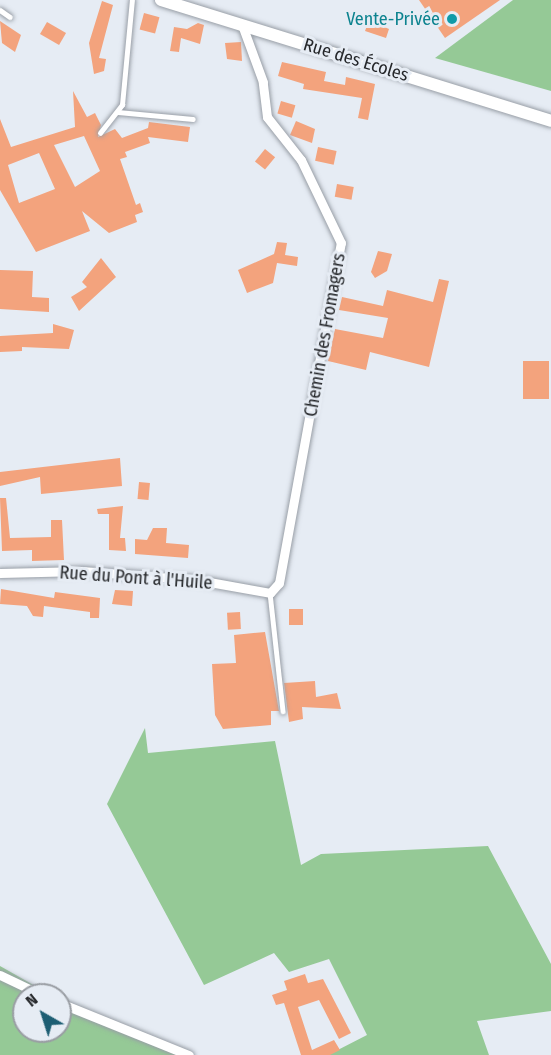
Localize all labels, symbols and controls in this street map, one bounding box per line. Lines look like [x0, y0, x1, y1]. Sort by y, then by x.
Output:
place label: Vente-Privée [346, 8, 440, 30]
marker: Vente-Privée [445, 12, 459, 26]
street label: Rue des Écoles [301, 34, 411, 86]
street label: Chemin des Fromagers [300, 252, 350, 418]
street label: Rue du Pont à l'Huile [59, 562, 213, 594]
north arrow [12, 983, 72, 1043]
text: N [22, 990, 41, 1011]

